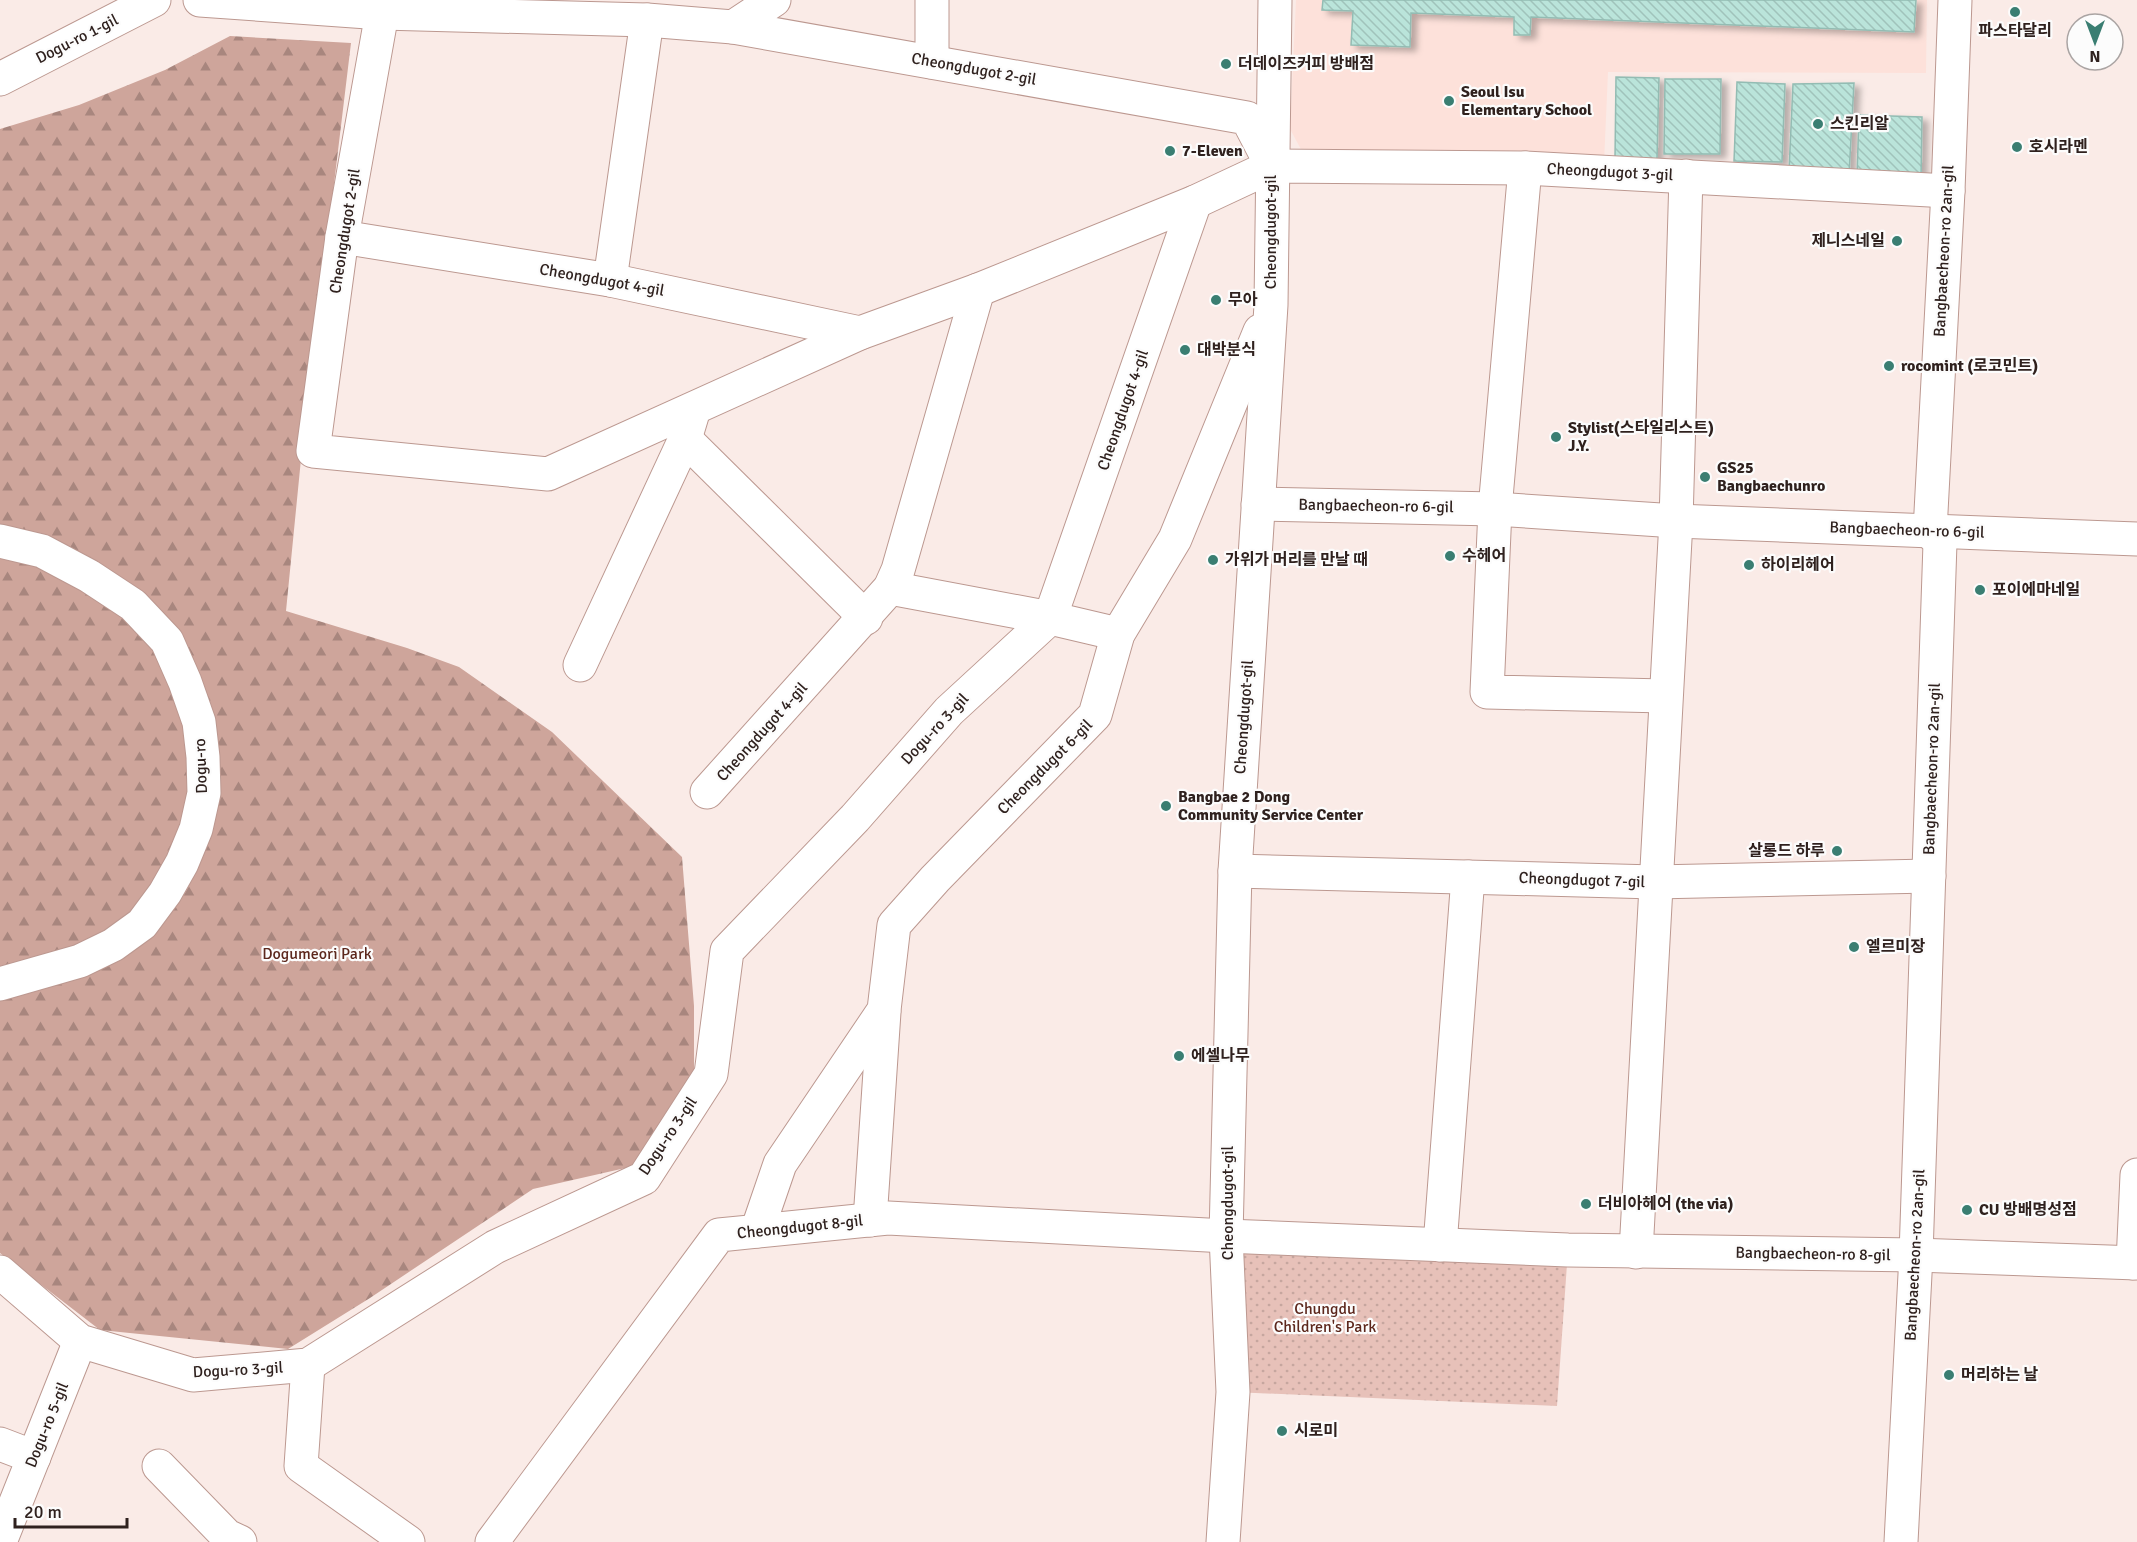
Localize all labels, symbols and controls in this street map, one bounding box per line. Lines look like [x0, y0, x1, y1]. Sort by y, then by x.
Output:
marker: 파스타달리 [2008, 5, 2022, 19]
street label: Dogu-ro 1-gil [32, 10, 122, 68]
north arrow [2065, 12, 2125, 72]
place label: 파스타달리 [1978, 21, 2052, 41]
text: N [2089, 46, 2101, 66]
street label: Cheongdugot 2-gil [910, 48, 1038, 90]
place label: 더데이즈커피 방배점 [1238, 54, 1374, 74]
marker: 더데이즈커피 방배점 [1219, 57, 1233, 71]
place label: Seoul Isu Elementary School [1461, 82, 1592, 120]
marker: Seoul Isu Elementary School [1442, 94, 1456, 108]
place label: 스킨리알 [1830, 114, 1889, 134]
marker: 스킨리알 [1811, 117, 1825, 131]
place label: 호시라멘 [2029, 137, 2088, 157]
marker: 호시라멘 [2010, 140, 2024, 154]
place label: 7-Eleven [1182, 141, 1243, 161]
marker: 7-Eleven [1163, 144, 1177, 158]
street label: Cheongdugot 3-gil [1546, 159, 1674, 185]
street label: Bangbaecheon-ro 2an-gil [1930, 164, 1959, 338]
street label: Cheongdugot 2-gil [325, 167, 365, 295]
street label: Cheongdugot-gil [1261, 175, 1281, 289]
place label: 제니스네일 [1811, 231, 1885, 251]
marker: 제니스네일 [1890, 234, 1904, 248]
street label: Cheongdugot 4-gil [538, 259, 666, 301]
place label: 무아 [1228, 290, 1258, 310]
marker: 무아 [1209, 293, 1223, 307]
place label: 대박분식 [1197, 340, 1256, 360]
marker: 대박분식 [1178, 343, 1192, 357]
street label: Cheongdugot 4-gil [1093, 347, 1153, 473]
place label: rocomint (로코민트) [1901, 356, 2038, 376]
marker: rocomint (로코민트) [1882, 359, 1896, 373]
place label: Stylist(스타일리스트) J.Y. [1568, 418, 1714, 456]
marker: Stylist(스타일리스트) J.Y. [1549, 430, 1563, 444]
place label: GS25 Bangbaechunro [1717, 458, 1825, 496]
marker: GS25 Bangbaechunro [1698, 470, 1712, 484]
street label: Bangbaecheon-ro 6-gil [1298, 495, 1454, 517]
street label: Bangbaecheon-ro 6-gil [1829, 517, 1985, 543]
place label: 수헤어 [1462, 546, 1506, 566]
marker: 수헤어 [1443, 549, 1457, 563]
place label: 가위가 머리를 만날 때 [1225, 550, 1368, 570]
marker: 가위가 머리를 만날 때 [1206, 553, 1220, 567]
place label: 하이리헤어 [1761, 555, 1835, 575]
marker: 하이리헤어 [1742, 558, 1756, 572]
place label: 포이에마네일 [1992, 580, 2080, 600]
marker: 포이에마네일 [1973, 583, 1987, 597]
street label: Cheongdugot-gil [1230, 659, 1258, 775]
street label: Cheongdugot 4-gil [712, 678, 812, 786]
street label: Bangbaecheon-ro 2an-gil [1919, 682, 1945, 855]
street label: Dogu-ro 3-gil [897, 689, 973, 769]
street label: Cheongdugot 6-gil [993, 715, 1097, 819]
street label: Dogu-ro [190, 738, 212, 794]
place label: Bangbae 2 Dong Community Service Center [1178, 787, 1364, 825]
marker: Bangbae 2 Dong Community Service Center [1159, 799, 1173, 813]
place label: 살롱드 하루 [1748, 841, 1825, 861]
marker: 살롱드 하루 [1830, 844, 1844, 858]
street label: Cheongdugot 7-gil [1518, 868, 1646, 892]
place label: 엘르미장 [1866, 937, 1925, 957]
marker: 엘르미장 [1847, 940, 1861, 954]
park label: Dogumeori Park [262, 944, 372, 964]
place label: 에셀나무 [1191, 1046, 1250, 1066]
marker: 에셀나무 [1172, 1049, 1186, 1063]
street label: Dogu-ro 3-gil [634, 1093, 702, 1179]
street label: Cheongdugot-gil [1218, 1146, 1238, 1260]
street label: Bangbaecheon-ro 2an-gil [1901, 1168, 1930, 1342]
place label: 더비아헤어 (the via) [1598, 1194, 1734, 1214]
marker: 더비아헤어 (the via) [1579, 1197, 1593, 1211]
place label: CU 방배명성점 [1979, 1200, 2077, 1220]
marker: CU 방배명성점 [1960, 1203, 1974, 1217]
street label: Cheongdugot 8-gil [736, 1210, 864, 1244]
street label: Bangbaecheon-ro 8-gil [1735, 1243, 1891, 1265]
park label: Chungdu Children's Park [1274, 1299, 1376, 1337]
street label: Dogu-ro 3-gil [192, 1358, 284, 1382]
place label: 머리하는 날 [1961, 1365, 2038, 1385]
marker: 머리하는 날 [1942, 1368, 1956, 1382]
street label: Dogu-ro 5-gil [21, 1379, 73, 1471]
place label: 시로미 [1294, 1421, 1338, 1441]
marker: 시로미 [1275, 1424, 1289, 1438]
scale bar [15, 1491, 128, 1529]
text: 20 m [24, 1501, 62, 1523]

